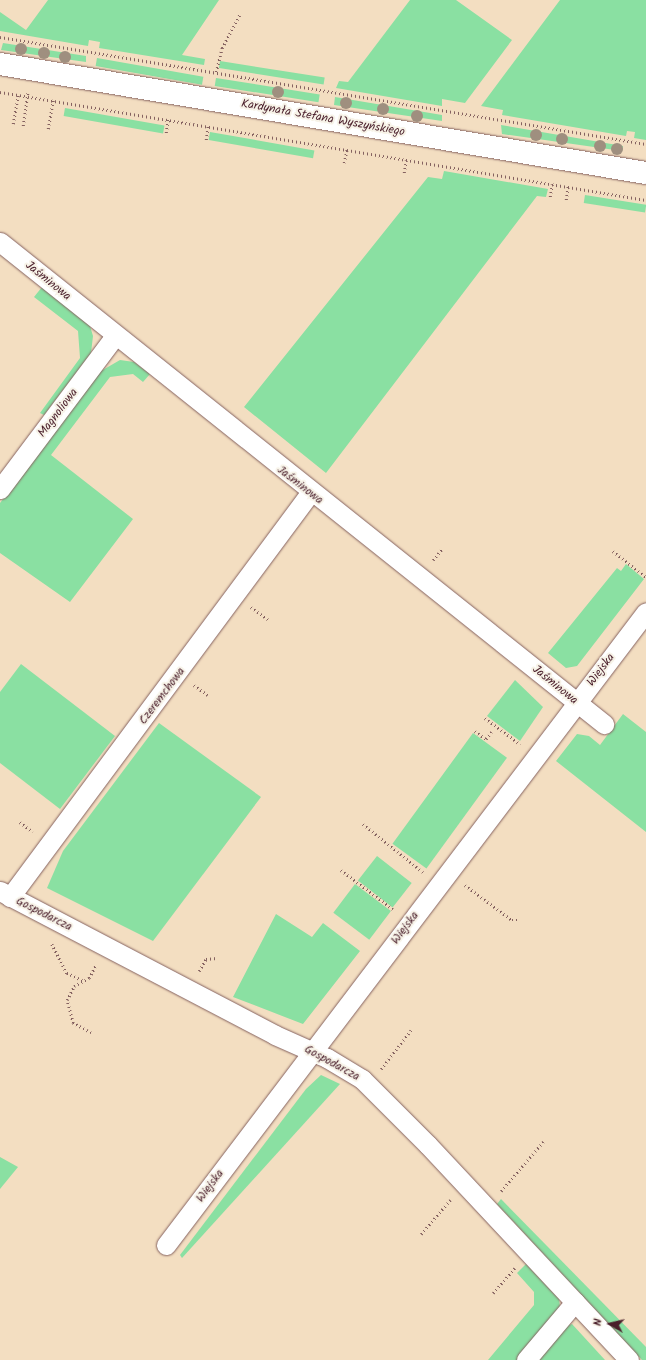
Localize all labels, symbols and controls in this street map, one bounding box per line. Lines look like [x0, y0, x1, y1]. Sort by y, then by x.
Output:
street label: Kardynała Stefana Wyszyńskiego [240, 96, 406, 140]
street label: Jaśminowa [22, 258, 74, 304]
street label: Magnoliowa [35, 386, 81, 440]
street label: Jaśminowa [274, 463, 326, 507]
street label: Wiejska [584, 651, 618, 689]
street label: Jaśminowa [529, 662, 581, 708]
street label: Czeremchowa [136, 665, 188, 727]
street label: Gospodarcza [14, 894, 74, 934]
street label: Wiejska [388, 909, 422, 947]
street label: Gospodarcza [302, 1042, 362, 1084]
street label: Wiejska [193, 1167, 227, 1205]
north arrow [590, 1304, 630, 1344]
text: N [589, 1318, 608, 1327]

